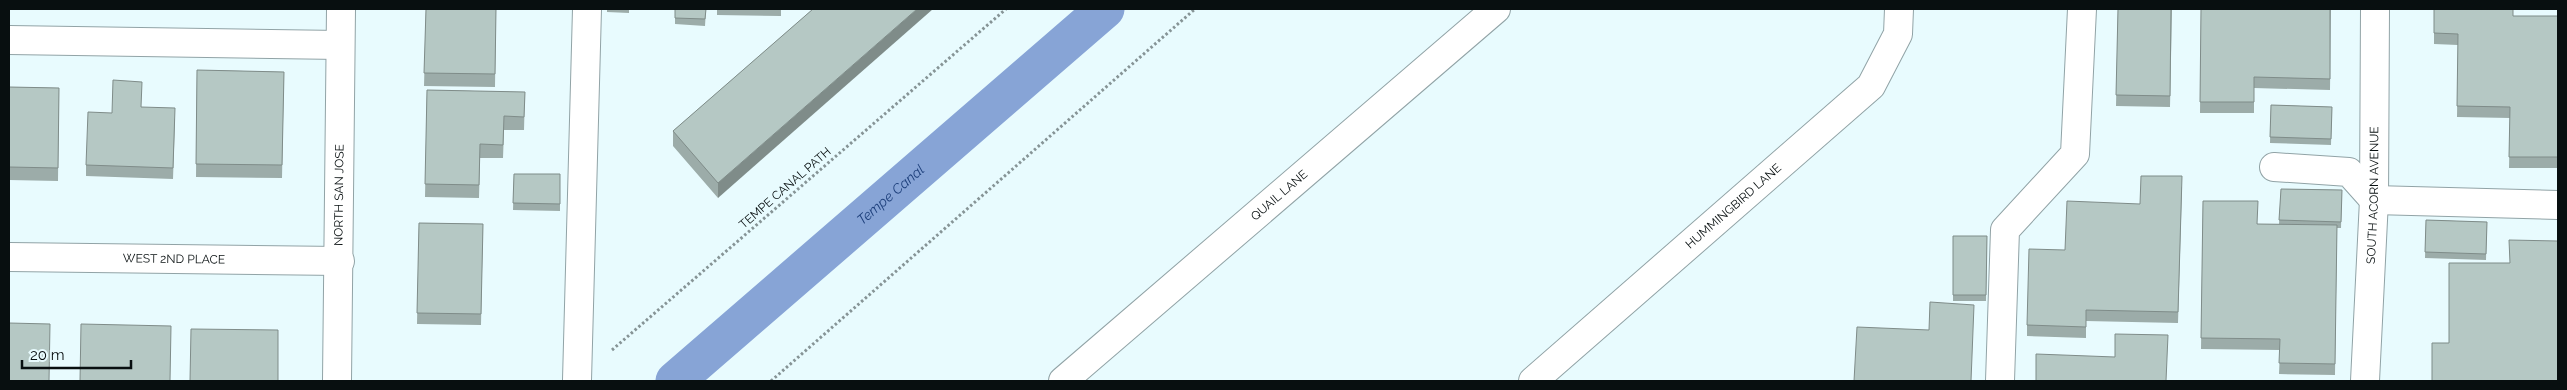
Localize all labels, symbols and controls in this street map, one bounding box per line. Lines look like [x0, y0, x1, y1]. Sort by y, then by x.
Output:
street label: SOUTH ACORN AVENUE [2364, 126, 2381, 264]
street label: NORTH SAN JOSE [331, 144, 347, 246]
street label: TEMPE CANAL PATH [736, 144, 834, 232]
water label: Tempe Canal [854, 161, 927, 228]
street label: HUMMINGBIRD LANE [1683, 161, 1784, 251]
street label: QUAIL LANE [1248, 167, 1310, 223]
street label: WEST 2ND PLACE [123, 251, 225, 267]
scale bar [22, 338, 131, 370]
text: 20 m [30, 346, 65, 364]

